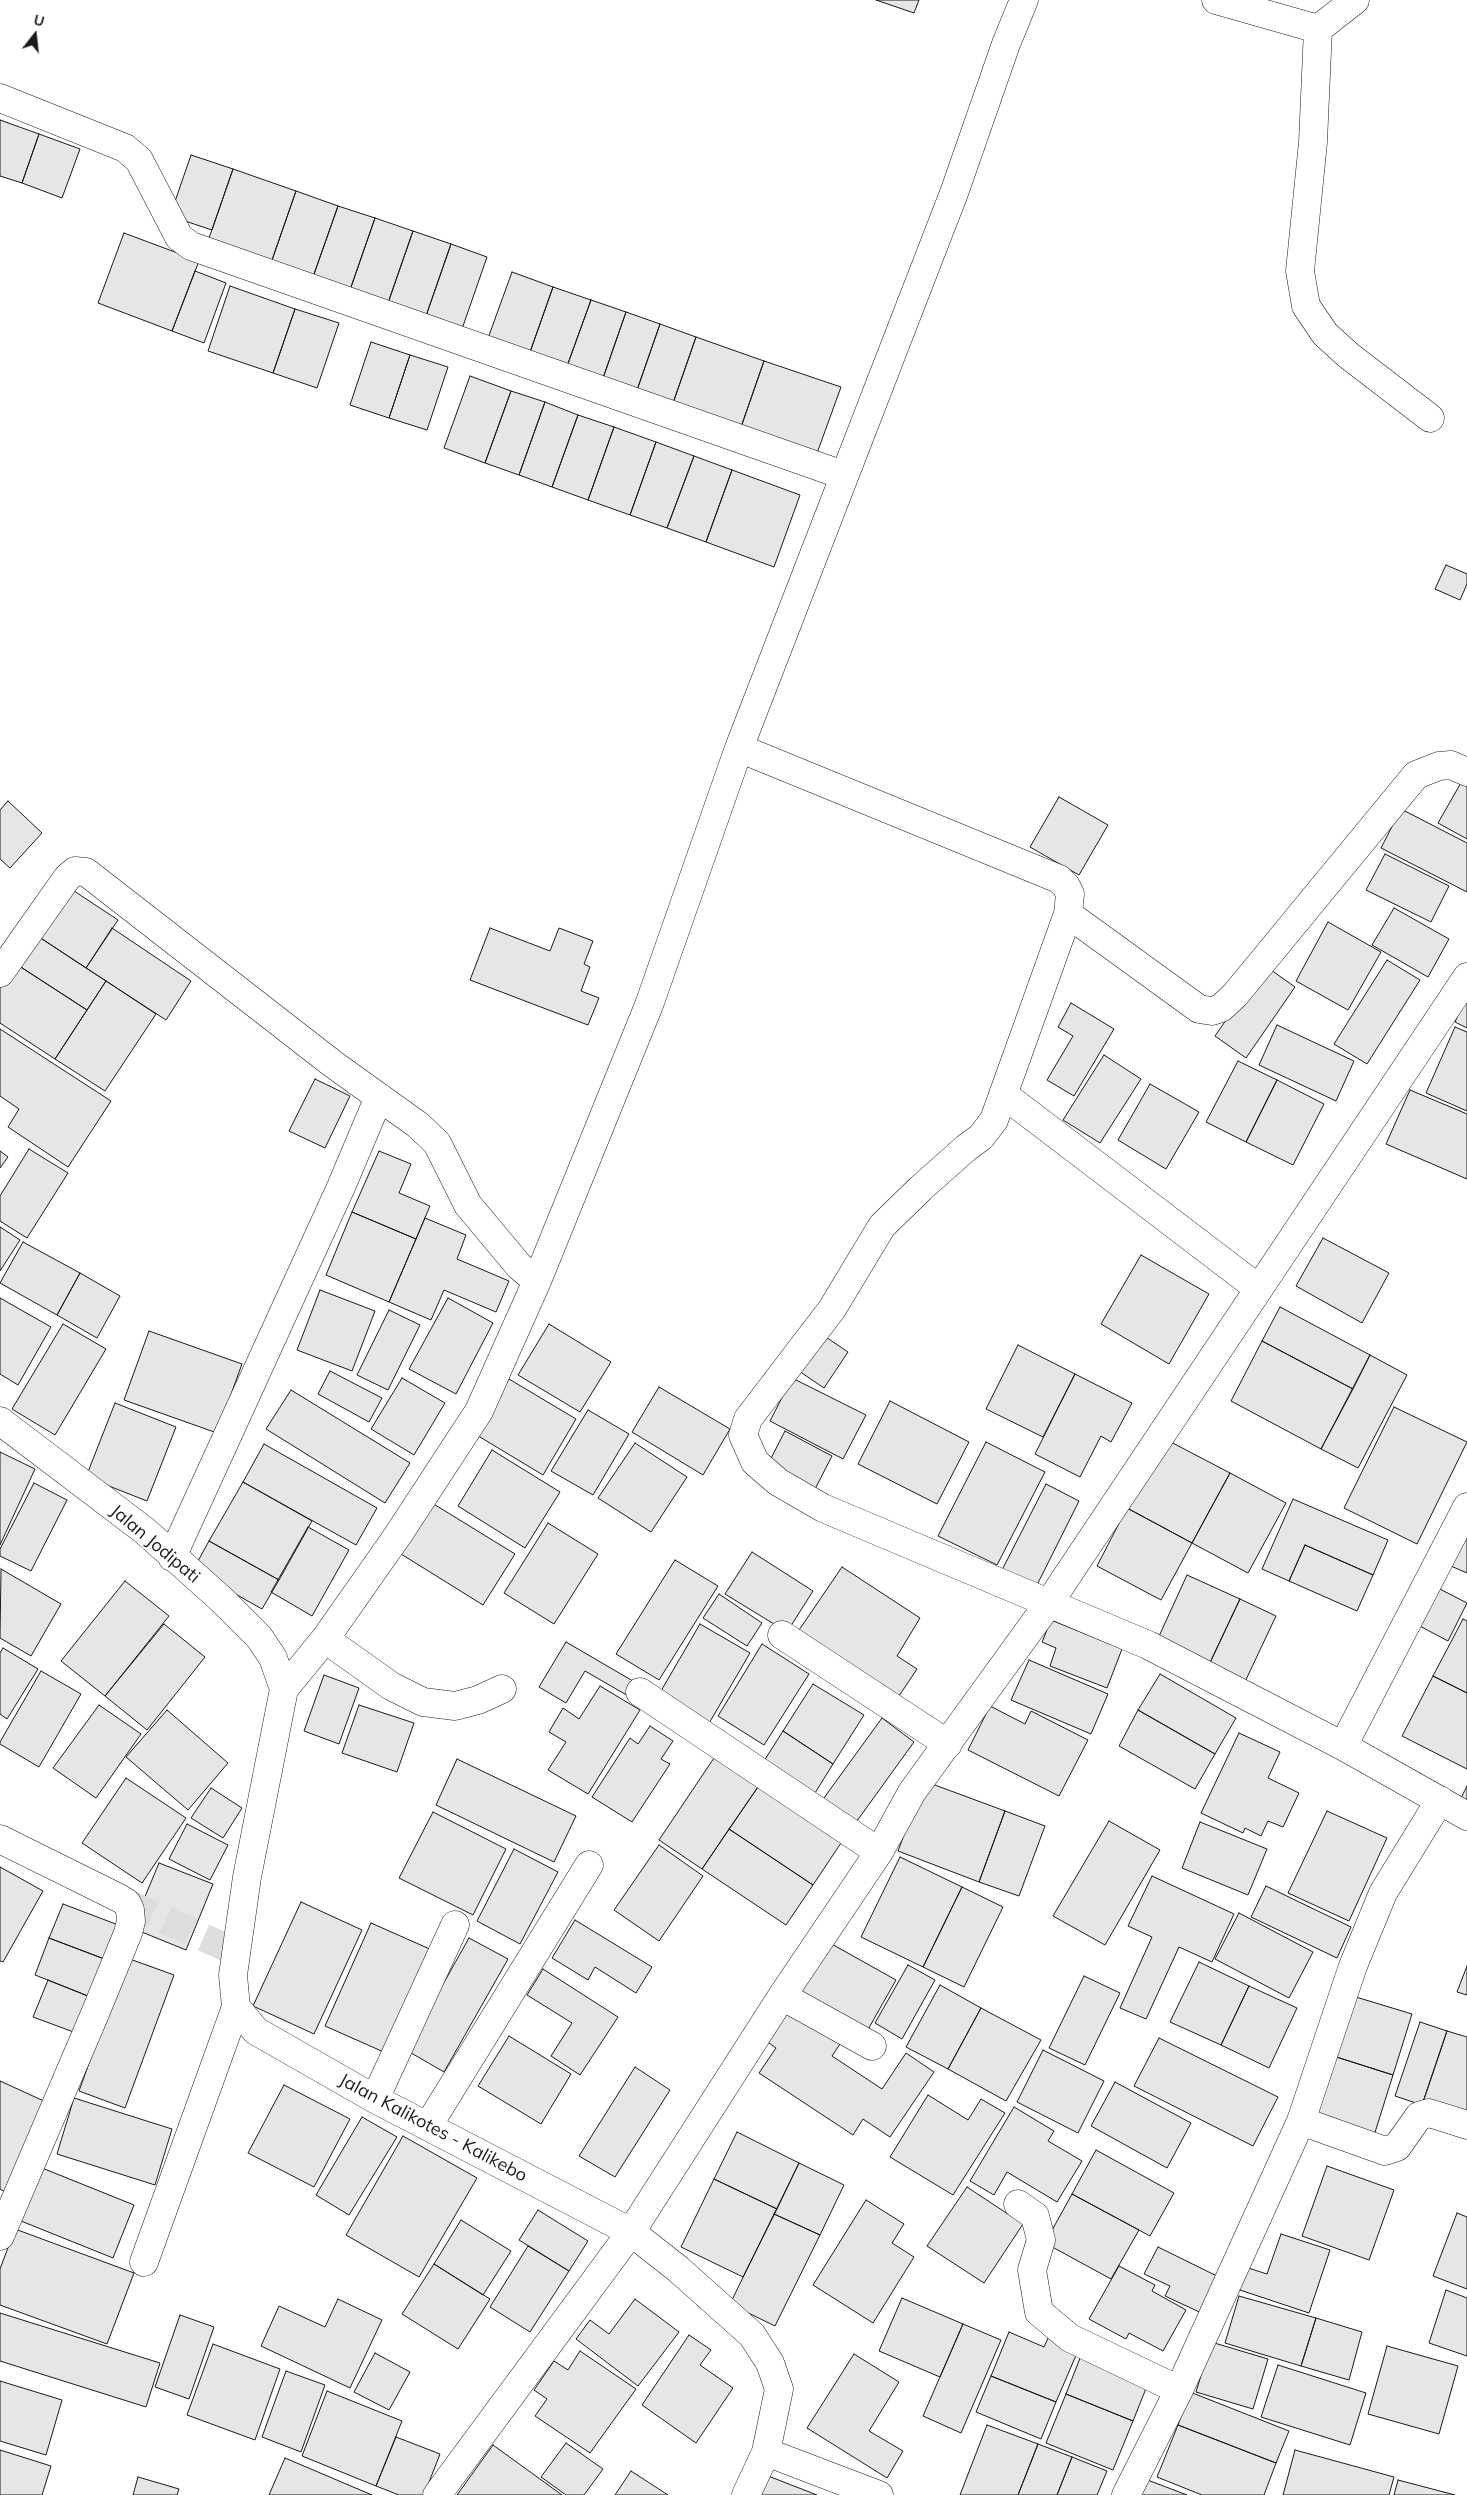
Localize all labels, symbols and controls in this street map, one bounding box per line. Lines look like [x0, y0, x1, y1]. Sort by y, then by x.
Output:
north arrow [10, 10, 60, 60]
text: U [32, 10, 47, 31]
street label: Jalan Jodipati [106, 1500, 204, 1588]
street label: Jalan Kalikotes - Kalikebo [335, 2069, 531, 2187]

